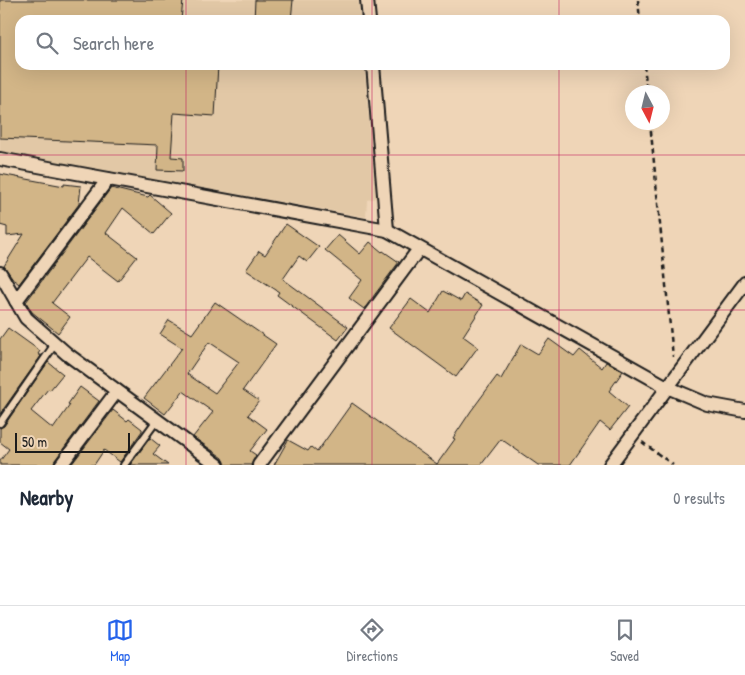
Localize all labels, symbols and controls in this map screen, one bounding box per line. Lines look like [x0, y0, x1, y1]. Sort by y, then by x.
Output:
search box [15, 15, 730, 70]
icon: search [33, 29, 61, 57]
text: Search here [73, 30, 154, 56]
north arrow [625, 85, 670, 130]
scale bar [15, 430, 130, 453]
text: 50 m [22, 432, 47, 451]
text: Nearby [20, 483, 73, 512]
text: 0 results [673, 487, 725, 509]
tab: Map [106, 616, 134, 665]
tab: Directions [346, 616, 398, 665]
tab: Saved [610, 616, 639, 665]

